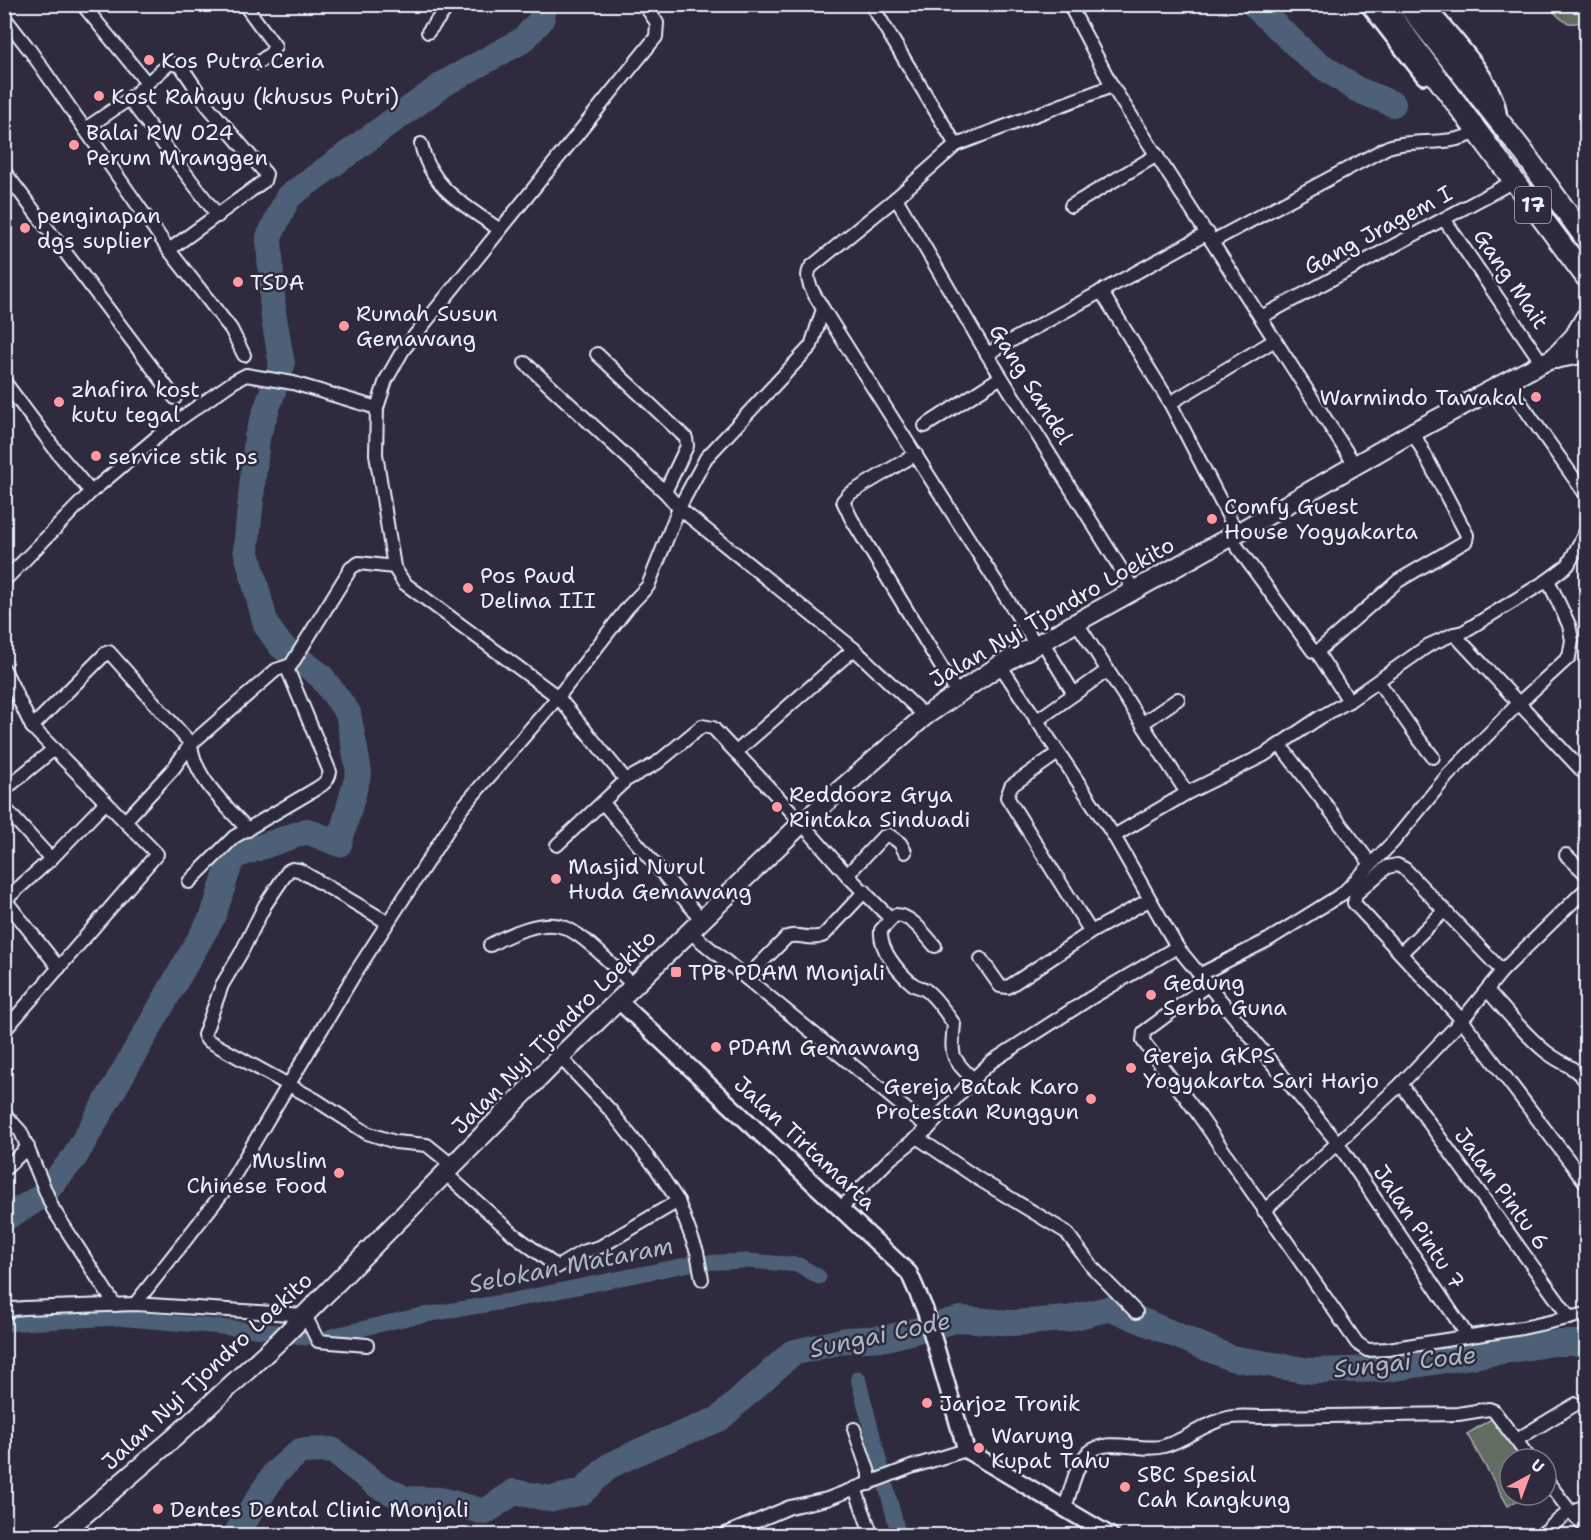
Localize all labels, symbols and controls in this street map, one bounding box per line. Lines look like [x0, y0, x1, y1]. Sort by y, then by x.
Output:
place label: Kos Putra Ceria [161, 46, 325, 75]
marker: Kos Putra Ceria [142, 53, 156, 67]
place label: Kost Rahayu (khusus Putri) [111, 82, 399, 111]
marker: Kost Rahayu (khusus Putri) [92, 89, 106, 103]
place label: Balai RW 024 Perum Mranggen [86, 118, 268, 172]
marker: Balai RW 024 Perum Mranggen [67, 138, 81, 152]
street label: Gang Jragem I [1299, 179, 1457, 281]
road number: 17 [1515, 187, 1551, 223]
place label: penginapan dgs suplier [37, 201, 161, 255]
marker: penginapan dgs suplier [18, 221, 32, 235]
street label: Gang Mait [1467, 223, 1555, 335]
place label: TSDA [250, 268, 305, 297]
marker: TSDA [231, 275, 245, 289]
place label: Rumah Susun Gemawang [356, 299, 498, 353]
marker: Rumah Susun Gemawang [337, 319, 351, 333]
street label: Gang Sandel [983, 319, 1080, 450]
place label: zhafira kost kutu tegal [71, 375, 200, 429]
place label: Warmindo Tawakal [1319, 383, 1524, 412]
marker: Warmindo Tawakal [1529, 390, 1543, 404]
marker: zhafira kost kutu tegal [52, 395, 66, 409]
place label: service stik ps [108, 442, 258, 471]
marker: service stik ps [89, 449, 103, 463]
place label: Comfy Guest House Yogyakarta [1224, 492, 1418, 546]
marker: Comfy Guest House Yogyakarta [1205, 512, 1219, 526]
street label: Jalan Nyi Tjondro Loekito [924, 530, 1180, 694]
place label: Pos Paud Delima III [480, 561, 596, 615]
marker: Pos Paud Delima III [461, 581, 475, 595]
place label: Reddoorz Grya Rintaka Sinduadi [789, 780, 970, 834]
marker: Reddoorz Grya Rintaka Sinduadi [770, 800, 784, 814]
place label: Masjid Nurul Huda Gemawang [568, 852, 752, 906]
marker: Masjid Nurul Huda Gemawang [549, 872, 563, 886]
street label: Jalan Nyi Tjondro Loekito [446, 924, 662, 1140]
place label: TPB PDAM Monjali [688, 958, 885, 987]
marker: TPB PDAM Monjali [669, 965, 683, 979]
place label: Gedung Serba Guna [1163, 968, 1287, 1022]
marker: Gedung Serba Guna [1144, 988, 1158, 1002]
place label: PDAM Gemawang [728, 1033, 920, 1062]
marker: PDAM Gemawang [709, 1040, 723, 1054]
place label: Gereja GKPS Yogyakarta Sari Harjo [1143, 1041, 1379, 1095]
marker: Gereja GKPS Yogyakarta Sari Harjo [1124, 1061, 1138, 1075]
street label: Jalan Tirtamarta [728, 1070, 882, 1217]
place label: Gereja Batak Karo Protestan Runggun [876, 1072, 1079, 1126]
marker: Gereja Batak Karo Protestan Runggun [1084, 1092, 1098, 1106]
street label: Jalan Pintu 6 [1448, 1122, 1556, 1256]
place label: Muslim Chinese Food [186, 1146, 327, 1200]
street label: Jalan Pintu 7 [1367, 1159, 1471, 1295]
marker: Muslim Chinese Food [332, 1166, 346, 1180]
water label: Selokan Mataram [466, 1229, 676, 1301]
street label: Jalan Nyi Tjondro Loekito [96, 1266, 318, 1476]
water label: Sungai Code [807, 1304, 953, 1366]
water label: Sungai Code [1332, 1339, 1478, 1385]
place label: Jarjoz Tronik [939, 1389, 1081, 1418]
marker: Jarjoz Tronik [920, 1396, 934, 1410]
place label: Warung Kupat Tahu [991, 1421, 1110, 1475]
marker: Warung Kupat Tahu [972, 1441, 986, 1455]
north arrow [1498, 1447, 1558, 1507]
text: U [1526, 1455, 1549, 1478]
place label: SBC Spesial Cah Kangkung [1137, 1460, 1291, 1514]
marker: SBC Spesial Cah Kangkung [1118, 1480, 1132, 1494]
place label: Dentes Dental Clinic Monjali [170, 1495, 469, 1524]
marker: Dentes Dental Clinic Monjali [151, 1502, 165, 1516]

